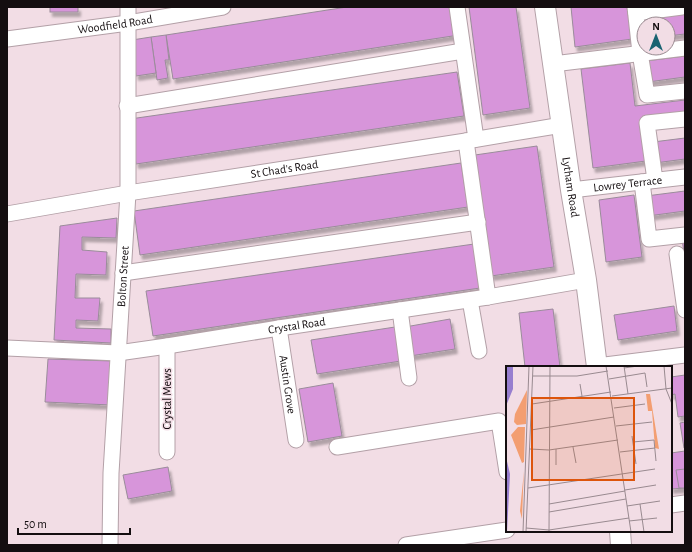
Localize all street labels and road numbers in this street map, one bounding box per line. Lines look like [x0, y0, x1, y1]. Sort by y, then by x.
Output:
street label: Woodfield Road [77, 13, 153, 36]
street label: Lytham Road [560, 156, 581, 218]
street label: St Chad's Road [250, 158, 319, 180]
street label: Lowrey Terrace [593, 174, 663, 193]
street label: Bolton Street [115, 245, 131, 307]
street label: Crystal Road [267, 315, 326, 336]
street label: Austin Grove [277, 354, 298, 415]
street label: Crystal Mews [161, 368, 174, 430]

